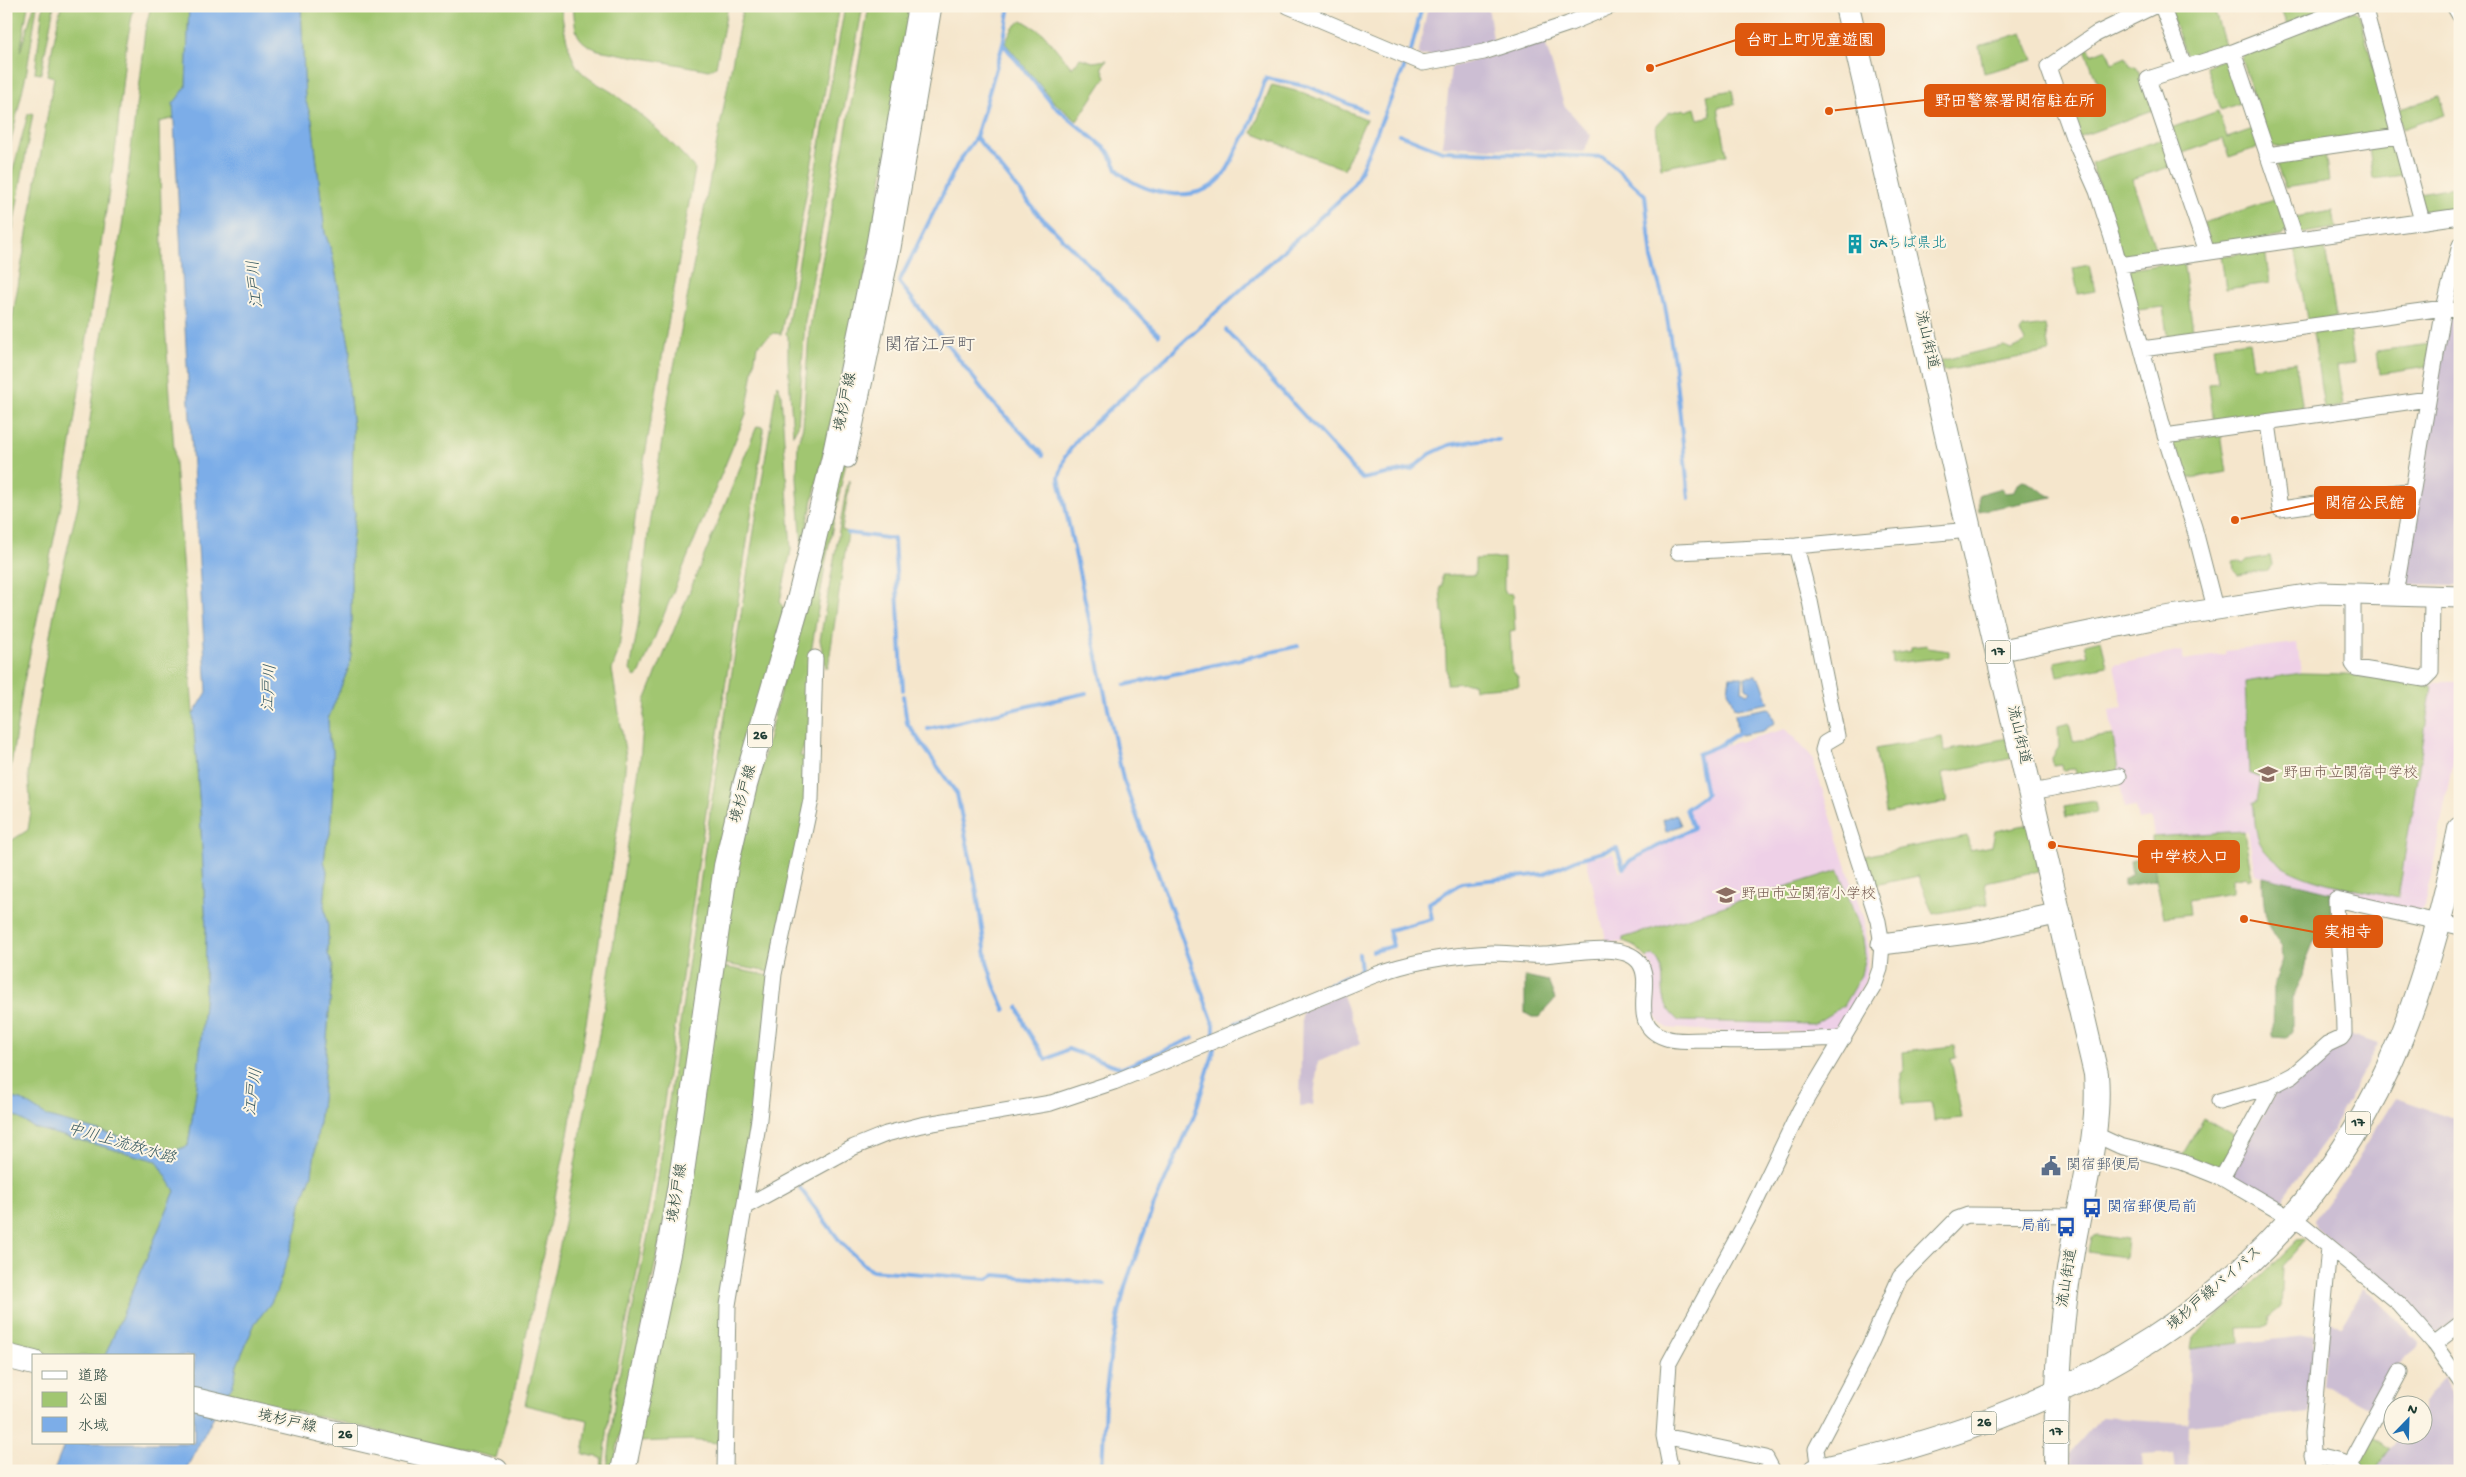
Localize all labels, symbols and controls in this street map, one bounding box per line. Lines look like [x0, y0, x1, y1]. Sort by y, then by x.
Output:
callout: 台町上町児童遊園 [1736, 24, 1884, 55]
text: 台町上町児童遊園 [1746, 31, 1874, 52]
callout: 野田警察署関宿駐在所 [1925, 85, 2105, 116]
text: 野田警察署関宿駐在所 [1935, 92, 2095, 113]
building icon: JAちば県北 [1844, 233, 1866, 255]
place label: JAちば県北 [1870, 235, 1947, 253]
water label: 江戸川 [244, 259, 269, 309]
street label: 流山街道 [1910, 309, 1942, 371]
district label: 関宿江戸町 [885, 335, 975, 357]
street label: 境杉戸線 [830, 371, 861, 433]
callout: 関宿公民館 [2315, 487, 2415, 518]
text: 関宿公民館 [2325, 494, 2405, 515]
road number: 17 [1986, 640, 2010, 664]
water label: 江戸川 [259, 663, 282, 712]
street label: 流山街道 [2002, 704, 2034, 766]
road number: 26 [748, 724, 772, 748]
street label: 境杉戸線 [726, 762, 761, 825]
school or university icon: 野田市立関宿中学校 [2257, 763, 2279, 785]
place label: 野田市立関宿中学校 [2283, 764, 2418, 783]
callout: 中学校入口 [2139, 841, 2239, 872]
text: 中学校入口 [2149, 848, 2229, 869]
school or university icon: 野田市立関宿小学校 [1715, 884, 1737, 906]
place label: 野田市立関宿小学校 [1741, 885, 1876, 904]
callout: 実相寺 [2314, 916, 2382, 947]
text: 実相寺 [2324, 923, 2372, 944]
water label: 江戸川 [241, 1067, 268, 1117]
road number: 17 [2346, 1112, 2370, 1134]
water label: 中川上流放水路 [65, 1119, 179, 1170]
public building icon: 関宿郵便局 [2040, 1155, 2062, 1177]
place label: 関宿郵便局 [2066, 1156, 2141, 1175]
street label: 境杉戸線 [663, 1162, 692, 1224]
bus stop icon: 関宿郵便局前 [2081, 1197, 2103, 1219]
place label: 関宿郵便局前 [2107, 1198, 2197, 1217]
bus stop icon: 局前 [2055, 1216, 2077, 1238]
place label: 局前 [2021, 1217, 2051, 1236]
street label: 境杉戸線バイパス [2163, 1242, 2266, 1335]
street label: 流山街道 [2054, 1247, 2082, 1309]
legend [32, 1354, 195, 1444]
text: 道路 [78, 1368, 108, 1386]
text: 公園 [78, 1392, 108, 1410]
north arrow [2384, 1394, 2434, 1444]
text: N [2405, 1401, 2420, 1420]
street label: 境杉戸線 [256, 1406, 318, 1438]
road number: 26 [1972, 1412, 1996, 1435]
text: 水域 [78, 1417, 108, 1436]
road number: 17 [2044, 1420, 2068, 1444]
road number: 26 [332, 1424, 358, 1446]

